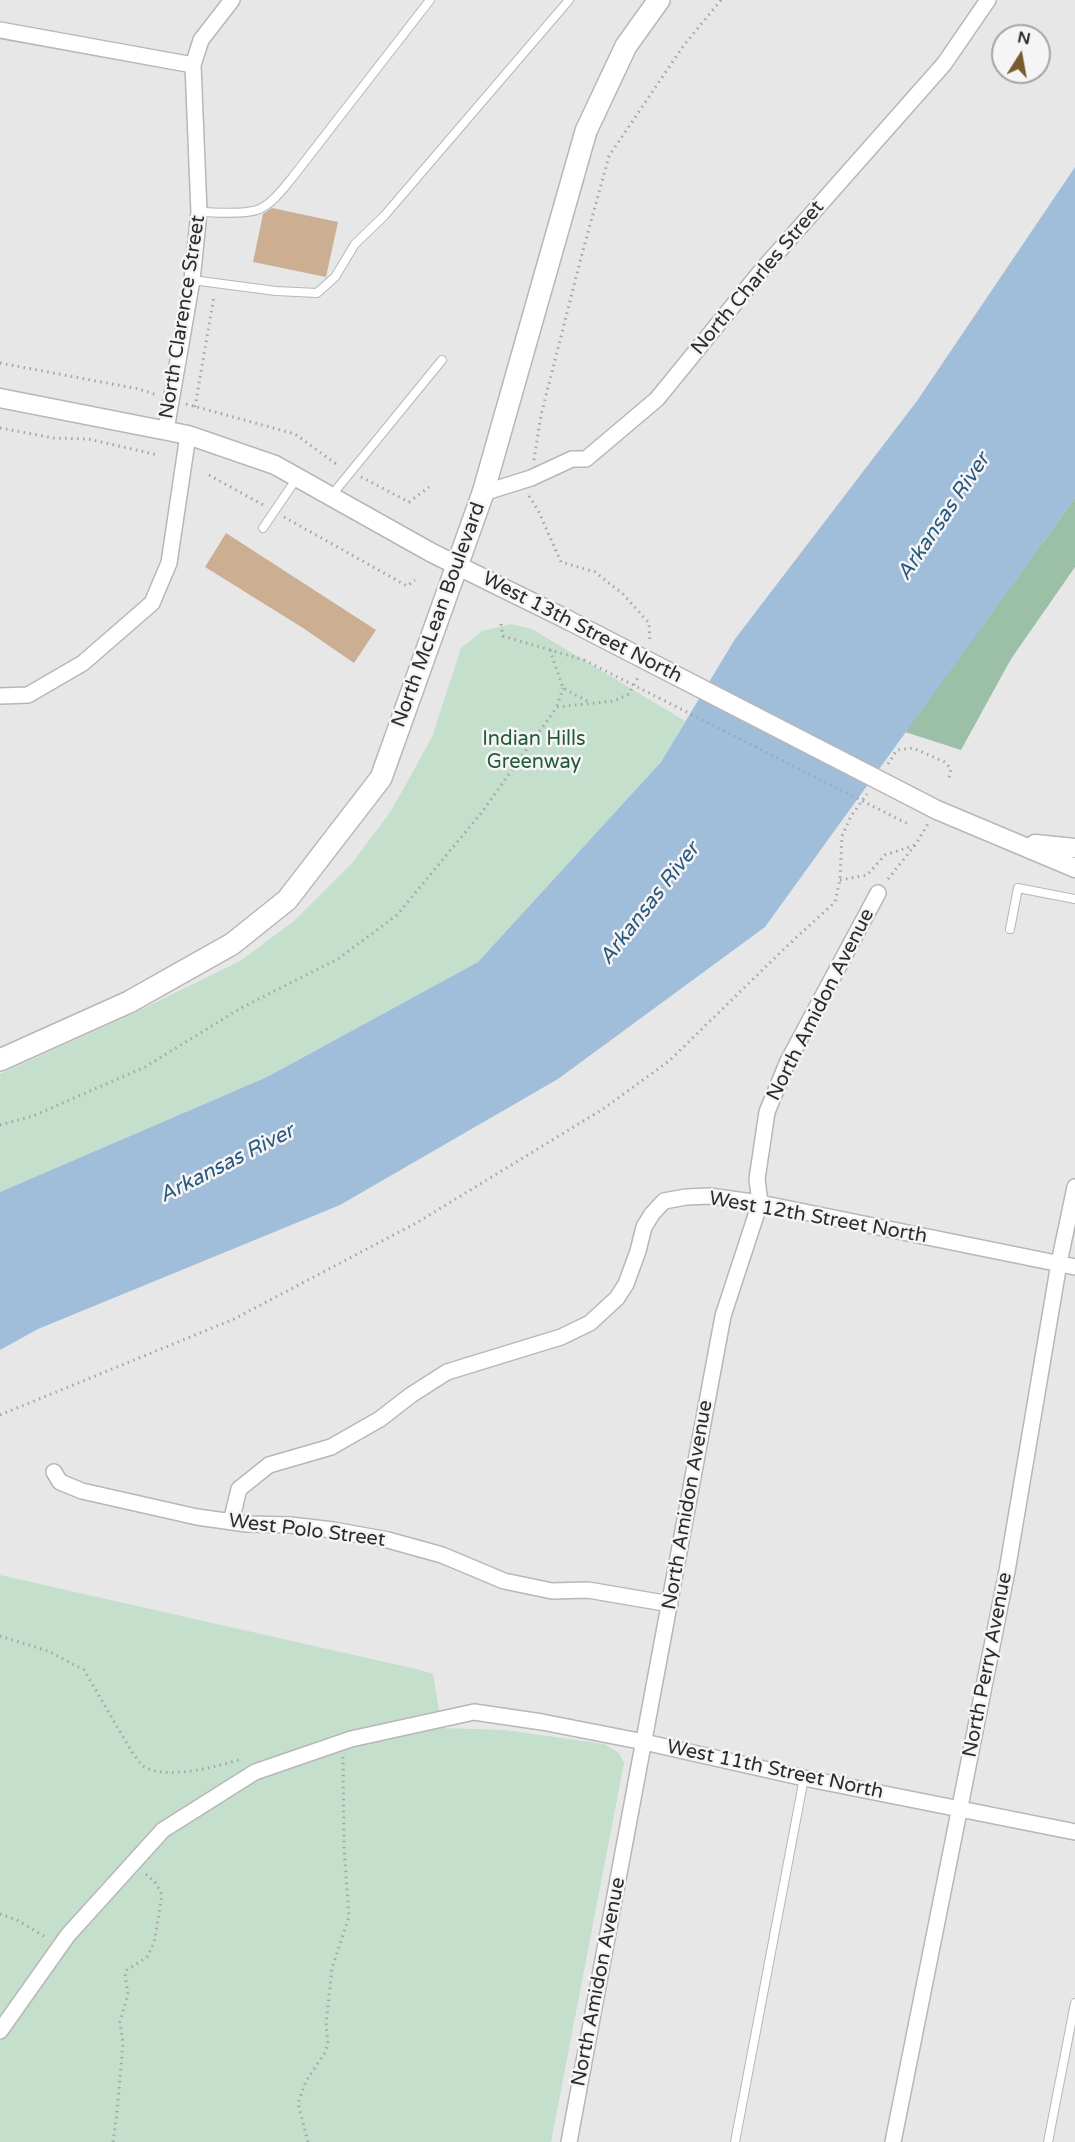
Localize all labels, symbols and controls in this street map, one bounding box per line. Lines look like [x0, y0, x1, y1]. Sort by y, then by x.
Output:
north arrow [991, 24, 1051, 84]
text: N [1016, 27, 1032, 49]
street label: North Charles Street [687, 196, 829, 360]
street label: North Clarence Street [155, 213, 211, 421]
water label: Arkansas River [892, 449, 996, 585]
street label: North McLean Boulevard [387, 499, 491, 731]
street label: West 13th Street North [478, 567, 686, 689]
park label: Indian Hills Greenway [482, 728, 586, 775]
water label: Arkansas River [595, 838, 705, 970]
street label: North Amidon Avenue [762, 905, 880, 1105]
water label: Arkansas River [155, 1119, 299, 1209]
street label: West 12th Street North [707, 1187, 929, 1249]
street label: North Amidon Avenue [658, 1398, 718, 1612]
street label: West Polo Street [227, 1509, 387, 1553]
street label: North Perry Avenue [958, 1570, 1018, 1760]
street label: West 11th Street North [664, 1735, 886, 1805]
street label: North Amidon Avenue [567, 1875, 631, 2089]

